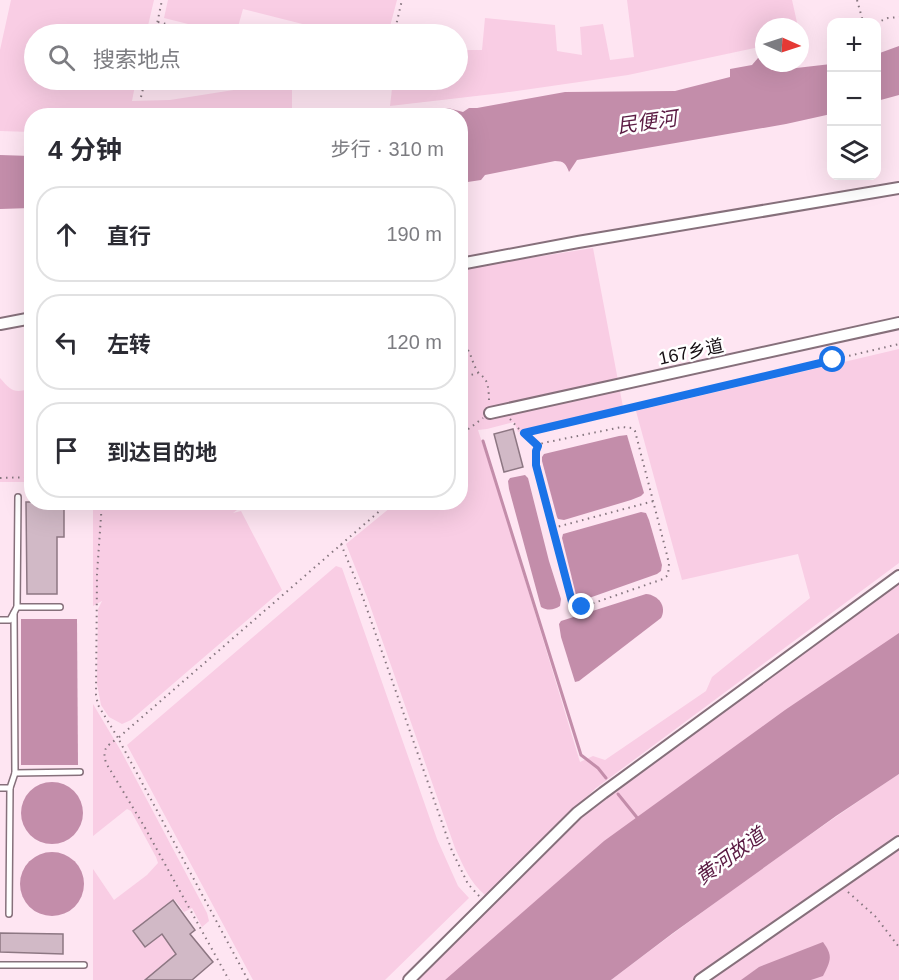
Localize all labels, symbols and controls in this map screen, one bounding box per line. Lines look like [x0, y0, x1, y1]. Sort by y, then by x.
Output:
north arrow [755, 18, 809, 72]
map controls [827, 18, 881, 180]
button: + [827, 18, 881, 72]
search box [24, 24, 468, 90]
icon: search [45, 41, 78, 74]
text: 搜索地点 [93, 47, 181, 72]
button: − [827, 72, 881, 126]
water label: 民便河 [616, 106, 682, 137]
button: layers [827, 126, 881, 180]
text: 4 分钟 [48, 135, 122, 165]
text: 步行 · 310 m [331, 138, 444, 160]
icon: ahead [50, 218, 83, 251]
text: 190 m [386, 223, 442, 245]
text: 直行 [107, 224, 151, 249]
icon: left [50, 326, 83, 359]
text: 120 m [386, 331, 442, 353]
text: 左转 [107, 332, 151, 357]
street label: 167乡道 [657, 335, 725, 369]
route start [819, 346, 845, 372]
icon: arrive [50, 434, 83, 467]
text: 到达目的地 [107, 440, 217, 465]
route end [568, 593, 594, 619]
water label: 黄河故道 [691, 822, 771, 888]

